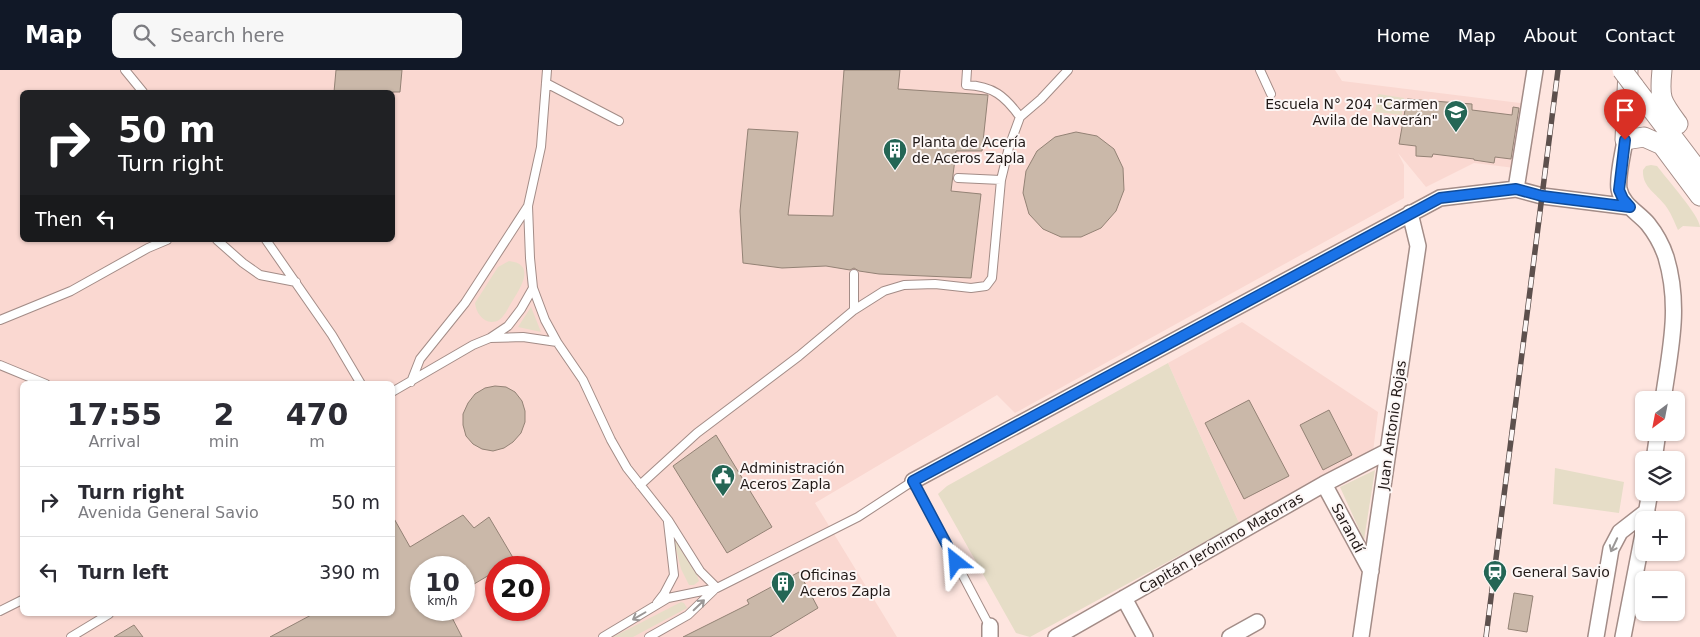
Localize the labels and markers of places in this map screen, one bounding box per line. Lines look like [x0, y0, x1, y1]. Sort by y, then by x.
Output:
pin [1604, 89, 1646, 140]
place label: Escuela N° 204 "Carmen Avila de Naverán" [1265, 96, 1438, 128]
school or university icon: Escuela N° 204 "Carmen Avila de Naverán" [1443, 99, 1469, 133]
place label: Planta de Acería de Aceros Zapla [912, 134, 1026, 166]
building icon: Planta de Acería de Aceros Zapla [882, 137, 908, 171]
place label: Administración Aceros Zapla [740, 460, 845, 492]
public building icon: Administración Aceros Zapla [710, 463, 736, 497]
station icon: General Savio [1482, 559, 1508, 593]
place label: General Savio [1512, 564, 1610, 580]
place label: Oficinas Aceros Zapla [800, 567, 891, 599]
building icon: Oficinas Aceros Zapla [770, 570, 796, 604]

